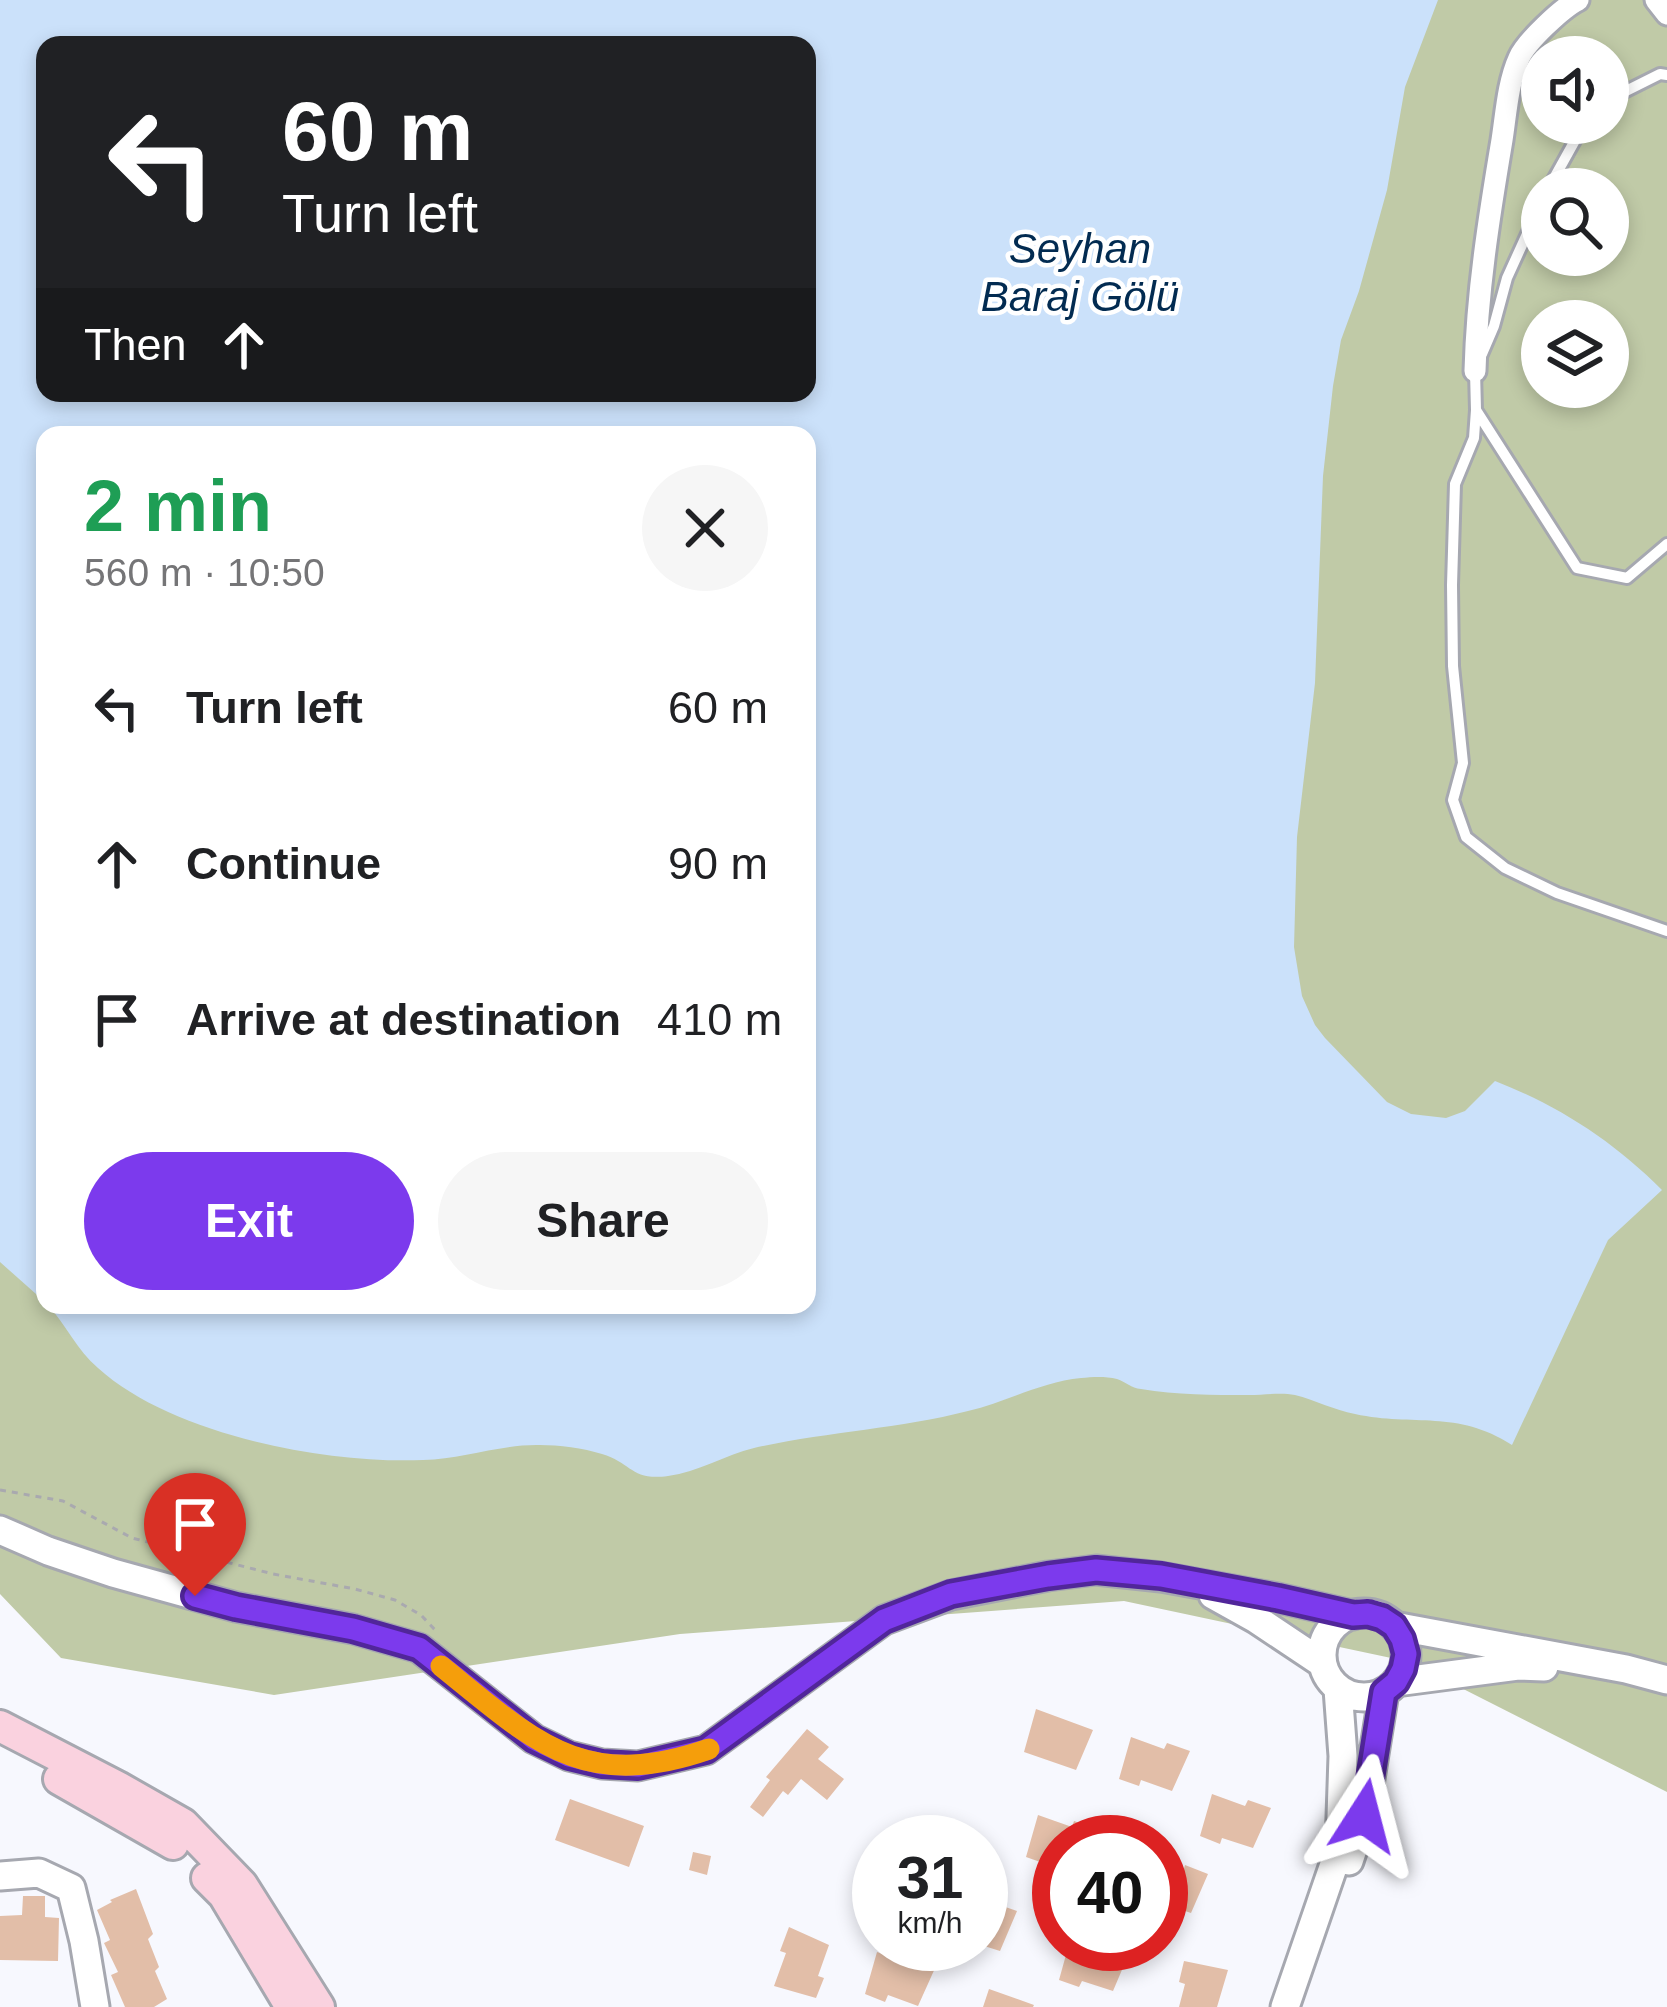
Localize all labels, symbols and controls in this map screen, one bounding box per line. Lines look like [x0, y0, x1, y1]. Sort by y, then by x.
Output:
map controls [1521, 36, 1629, 408]
button: sound [1521, 36, 1629, 144]
icon: left [84, 84, 240, 240]
text: 60 m [282, 84, 473, 178]
button: search [1521, 168, 1629, 276]
text: Turn left [282, 183, 478, 243]
water label: Seyhan Baraj Gölü [981, 225, 1179, 320]
button: layers [1521, 300, 1629, 408]
icon: ahead [211, 312, 277, 378]
text: Then [84, 319, 187, 370]
button: close [642, 465, 768, 591]
text: 2 min [84, 466, 272, 546]
text: 560 m · 10:50 [84, 551, 325, 594]
icon: left [84, 675, 150, 741]
text: Turn left [186, 682, 363, 733]
text: 60 m [668, 682, 768, 733]
icon: ahead [84, 831, 150, 897]
text: Continue [186, 838, 381, 889]
text: 90 m [668, 838, 768, 889]
icon: arrive [84, 987, 150, 1053]
text: Arrive at destination [186, 994, 621, 1045]
text: 410 m [657, 994, 782, 1045]
button: Exit [84, 1152, 414, 1290]
button: Share [438, 1152, 768, 1290]
pin [144, 1473, 246, 1596]
icon: arrive [162, 1491, 228, 1557]
position arrow [1301, 1753, 1427, 1879]
speed limit sign: 40 [1032, 1815, 1188, 1971]
text: 31 [897, 1844, 963, 1911]
text: km/h [897, 1906, 963, 1939]

